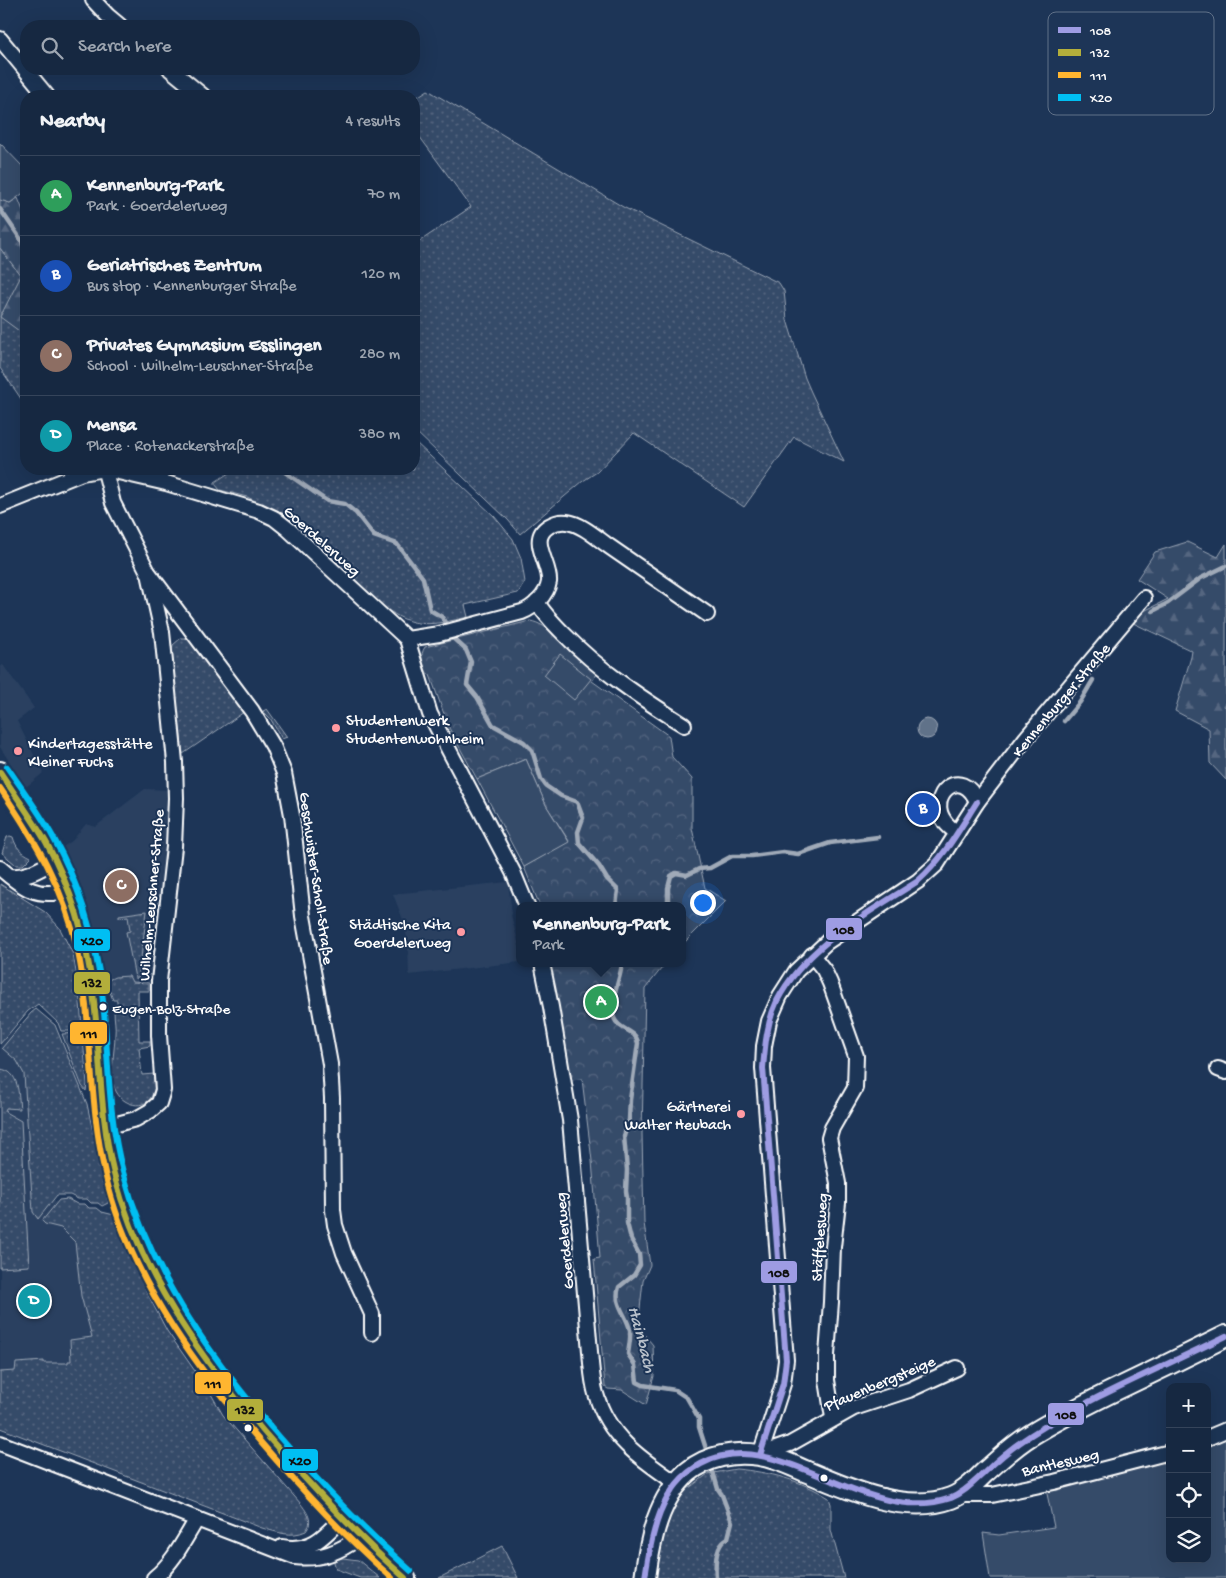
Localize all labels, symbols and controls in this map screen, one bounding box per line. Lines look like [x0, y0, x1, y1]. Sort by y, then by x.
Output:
legend [1048, 12, 1214, 115]
search box [20, 20, 420, 75]
text: 108 [1089, 24, 1112, 41]
icon: search [38, 34, 66, 62]
text: Search here [78, 36, 172, 59]
text: 132 [1089, 46, 1110, 63]
text: 111 [1089, 69, 1107, 86]
text: X20 [1089, 91, 1112, 108]
text: Nearby [40, 110, 105, 135]
text: 4 results [345, 113, 400, 132]
text: Kennenburg-Park [87, 175, 223, 198]
text: A [51, 186, 61, 205]
text: 70 m [367, 186, 400, 205]
text: Park · Goerdelerweg [87, 198, 227, 217]
text: Geriatrisches Zentrum [87, 255, 262, 278]
text: B [52, 266, 60, 285]
text: 120 m [361, 266, 400, 285]
text: Bus stop · Kennenburger Straße [87, 278, 297, 297]
text: Privates Gymnasium Esslingen [87, 335, 322, 358]
text: C [52, 346, 60, 365]
text: 280 m [359, 346, 400, 365]
text: School · Wilhelm-Leuschner-Straße [87, 358, 313, 377]
text: Mensa [87, 415, 137, 438]
text: D [51, 426, 61, 445]
text: 380 m [359, 426, 400, 445]
text: Place · Rotenackerstraße [87, 438, 254, 457]
street label: Goerdelerweg [278, 503, 363, 582]
street label: Kennenburger Straße [1009, 640, 1116, 762]
place label: Studentenwerk Studentenwohnheim [346, 713, 484, 750]
marker: Studentenwerk Studentenwohnheim [330, 722, 342, 734]
place label: Kindertagesstätte Kleiner Fuchs [28, 736, 153, 773]
marker: Kindertagesstätte Kleiner Fuchs [12, 745, 24, 757]
pin: B [907, 790, 939, 828]
street label: Geschwister-Scholl-Straße [293, 791, 336, 967]
street label: Wilhelm-Leuschner-Straße [137, 808, 171, 982]
pin: C [105, 867, 137, 905]
your location [690, 890, 716, 916]
popup [516, 902, 686, 967]
text: Kennenburg-Park [533, 914, 669, 937]
place label: Städtische Kita Goerdelerweg [349, 917, 452, 954]
line badge: 108 [825, 917, 863, 941]
text: 108 [832, 923, 855, 940]
marker: Städtische Kita Goerdelerweg [455, 926, 467, 938]
line badge: X20 [73, 928, 111, 952]
text: X20 [80, 934, 103, 951]
text: Park [533, 937, 564, 956]
line badge: 132 [73, 971, 111, 995]
text: 132 [81, 976, 102, 993]
pin: A [585, 983, 617, 1021]
place label: Eugen-Bolz-Straße [112, 1001, 230, 1019]
marker: Eugen-Bolz-Straße [98, 1002, 108, 1012]
line badge: 111 [69, 1021, 108, 1045]
text: 111 [80, 1027, 98, 1044]
place label: Gärtnerei Walter Heubach [624, 1099, 731, 1136]
marker: Gärtnerei Walter Heubach [735, 1108, 747, 1120]
street label: Goerdelerweg [553, 1191, 580, 1290]
street label: Stäffelesweg [809, 1193, 834, 1282]
line badge: 108 [760, 1260, 798, 1284]
text: 108 [767, 1266, 790, 1283]
pin: D [18, 1282, 50, 1320]
water label: Hainbach [622, 1304, 660, 1376]
street label: Pfauenbergsteige [821, 1353, 940, 1418]
line badge: 111 [194, 1371, 232, 1395]
text: 111 [204, 1377, 222, 1394]
map controls [1166, 1383, 1211, 1563]
button: + [1166, 1383, 1211, 1428]
line badge: 132 [226, 1398, 264, 1422]
line badge: 108 [1047, 1402, 1085, 1426]
text: 132 [234, 1403, 255, 1420]
text: 108 [1054, 1408, 1077, 1425]
unlabelled marker [243, 1423, 253, 1433]
button: − [1166, 1428, 1211, 1473]
street label: Bantlesweg [1019, 1446, 1101, 1483]
line badge: X20 [281, 1448, 319, 1472]
text: X20 [288, 1454, 311, 1471]
unlabelled marker [819, 1473, 829, 1483]
button: locate [1166, 1473, 1211, 1518]
button: layers [1166, 1518, 1211, 1563]

